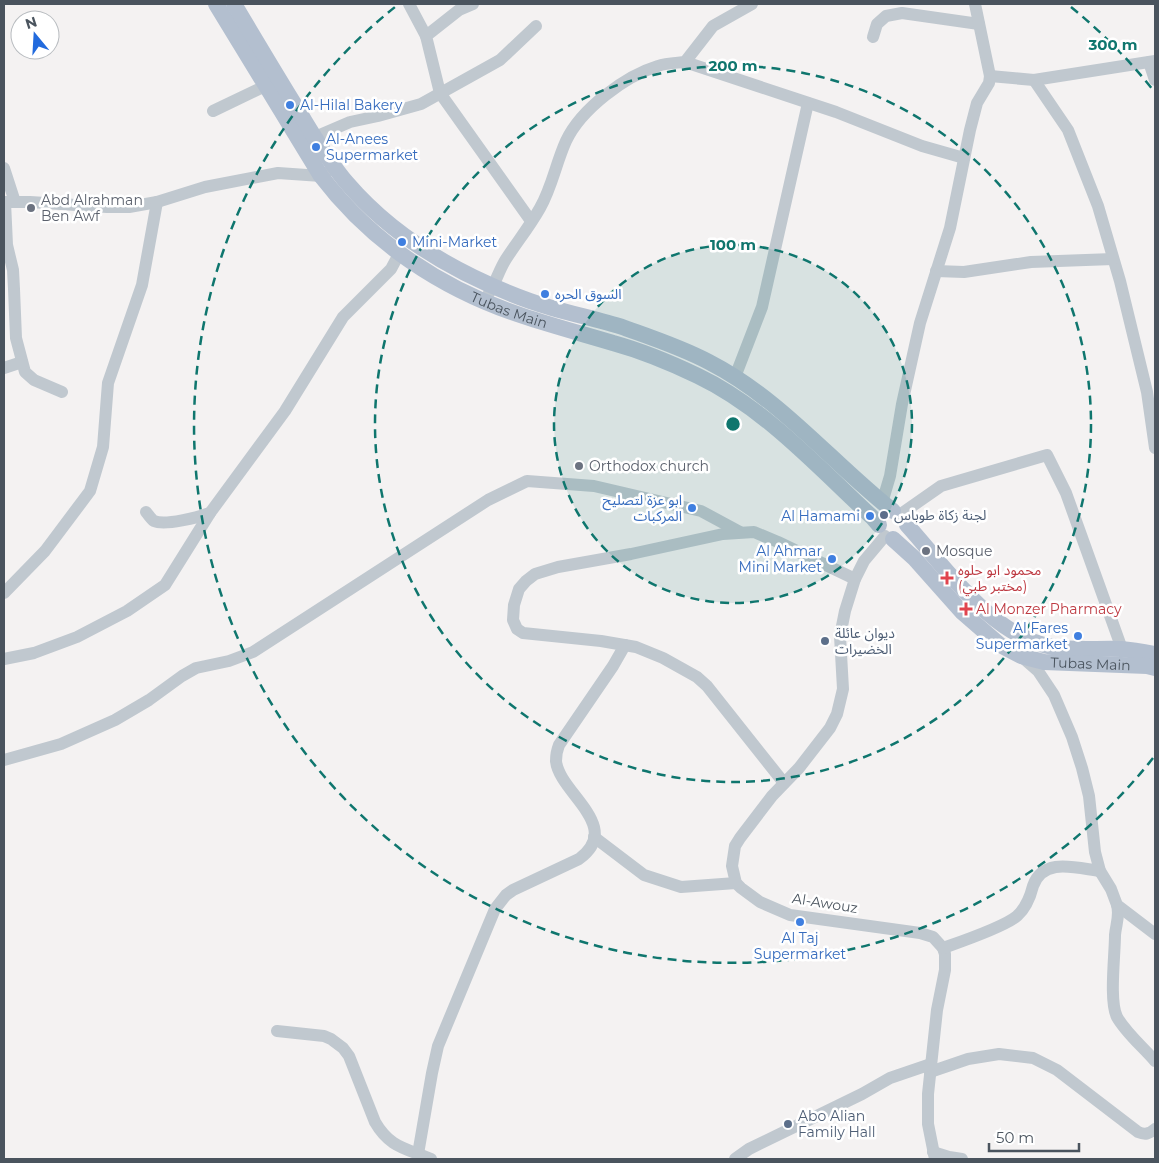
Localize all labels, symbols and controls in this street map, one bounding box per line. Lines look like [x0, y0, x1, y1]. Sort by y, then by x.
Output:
north arrow [10, 10, 60, 60]
text: N [23, 12, 39, 33]
text: 300 m [1087, 35, 1138, 54]
text: 200 m [708, 56, 758, 75]
place label: Al-Hilal Bakery [300, 96, 403, 114]
marker: Al-Hilal Bakery [284, 99, 296, 111]
place label: Al-Anees Supermarket [326, 130, 419, 164]
marker: Al-Anees Supermarket [310, 141, 322, 153]
place label: Abd Alrahman Ben Awf [41, 191, 143, 225]
marker: Abd Alrahman Ben Awf [25, 202, 37, 214]
place label: Mini-Market [412, 233, 497, 251]
text: 100 m [710, 235, 756, 254]
marker: Mini-Market [396, 236, 408, 248]
place label: السوق الحره [555, 285, 622, 303]
street label: Tubas Main [468, 288, 550, 332]
marker: السوق الحره [539, 288, 551, 300]
centre of rings [724, 415, 742, 433]
place label: Orthodox church [589, 457, 709, 475]
marker: Orthodox church [573, 460, 585, 472]
place label: ابو عزة لتصليح المركبات [603, 491, 682, 525]
marker: ابو عزة لتصليح المركبات [686, 502, 698, 514]
place label: لجنة زكاة طوباس [894, 506, 986, 524]
place label: Al Hamami [781, 507, 860, 525]
marker: لجنة زكاة طوباس [878, 509, 890, 521]
marker: Al Hamami [864, 510, 876, 522]
place label: Al Ahmar Mini Market [739, 542, 822, 576]
place label: Mosque [936, 542, 992, 560]
marker: Mosque [920, 545, 932, 557]
marker: Al Ahmar Mini Market [826, 553, 838, 565]
place label: محمود ابو حلوه (مختبر طبي) [958, 561, 1041, 597]
marker: محمود ابو حلوه (مختبر طبي) [940, 571, 954, 585]
place label: Al Monzer Pharmacy [976, 600, 1122, 618]
marker: Al Monzer Pharmacy [960, 603, 972, 615]
place label: Al Fares Supermarket [976, 619, 1068, 653]
place label: ديوان عائلة الخضيرات [835, 624, 895, 658]
marker: Al Fares Supermarket [1072, 630, 1084, 642]
marker: ديوان عائلة الخضيرات [819, 635, 831, 647]
street label: Tubas Main [1050, 653, 1131, 674]
street label: Al-Awouz [791, 889, 859, 917]
marker: Al Taj Supermarket [794, 916, 806, 928]
place label: Al Taj Supermarket [754, 929, 846, 963]
place label: Abo Alian Family Hall [798, 1107, 876, 1141]
marker: Abo Alian Family Hall [782, 1118, 794, 1130]
scale bar [989, 1120, 1079, 1152]
text: 50 m [996, 1128, 1034, 1147]

